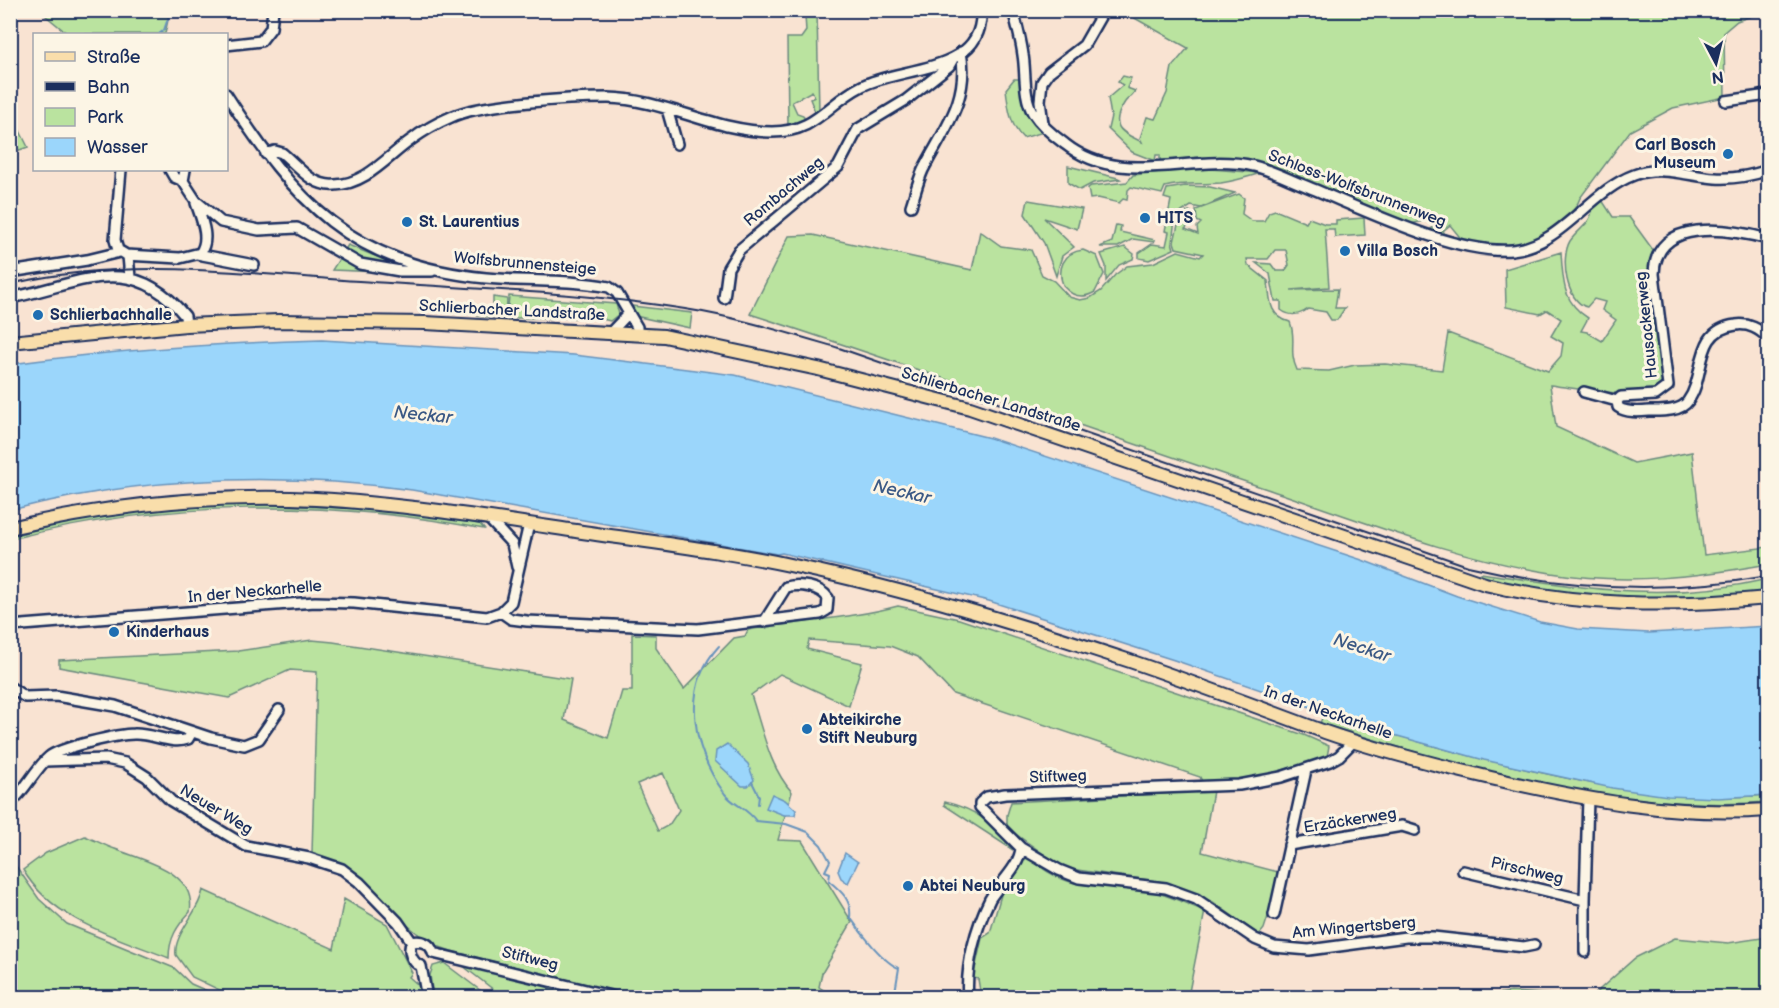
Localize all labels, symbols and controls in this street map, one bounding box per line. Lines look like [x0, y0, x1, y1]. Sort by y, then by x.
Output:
legend [33, 33, 228, 171]
north arrow [1686, 33, 1746, 93]
text: Straße [87, 47, 141, 68]
text: N [1711, 66, 1725, 87]
text: Bahn [87, 77, 130, 98]
text: Park [87, 107, 123, 128]
place label: Carl Bosch Museum [1635, 136, 1716, 173]
text: Wasser [87, 137, 148, 158]
street label: Schloss-Wolfsbrunnenweg [1265, 146, 1449, 232]
marker: Carl Bosch Museum [1721, 147, 1735, 161]
street label: Rombachweg [740, 153, 828, 231]
place label: HITS [1157, 209, 1193, 228]
marker: HITS [1138, 211, 1152, 225]
place label: St. Laurentius [419, 213, 519, 232]
marker: St. Laurentius [400, 215, 414, 229]
place label: Villa Bosch [1357, 242, 1438, 261]
marker: Villa Bosch [1338, 244, 1352, 258]
street label: Wolfsbrunnensteige [453, 248, 598, 280]
street label: Hausackerweg [1632, 271, 1662, 379]
street label: Schlierbacher Landstraße [418, 297, 606, 325]
place label: Schlierbachhalle [50, 306, 172, 325]
marker: Schlierbachhalle [31, 308, 45, 322]
street label: Schlierbacher Landstraße [899, 364, 1083, 436]
water label: Neckar [393, 401, 455, 429]
water label: Neckar [871, 475, 934, 509]
street label: In der Neckarhelle [187, 577, 323, 607]
place label: Kinderhaus [126, 623, 209, 642]
marker: Kinderhaus [107, 625, 121, 639]
water label: Neckar [1331, 629, 1395, 668]
street label: In der Neckarhelle [1261, 682, 1395, 744]
place label: Abteikirche Stift Neuburg [818, 711, 917, 748]
marker: Abteikirche Stift Neuburg [800, 722, 814, 736]
street label: Stiftweg [1029, 767, 1087, 787]
street label: Neuer Weg [176, 781, 256, 839]
street label: Erzäckerweg [1302, 804, 1398, 838]
street label: Pirschweg [1489, 853, 1565, 889]
place label: Abtei Neuburg [919, 877, 1025, 896]
marker: Abtei Neuburg [901, 879, 915, 893]
street label: Am Wingertsberg [1291, 913, 1417, 943]
street label: Stiftweg [500, 943, 560, 975]

